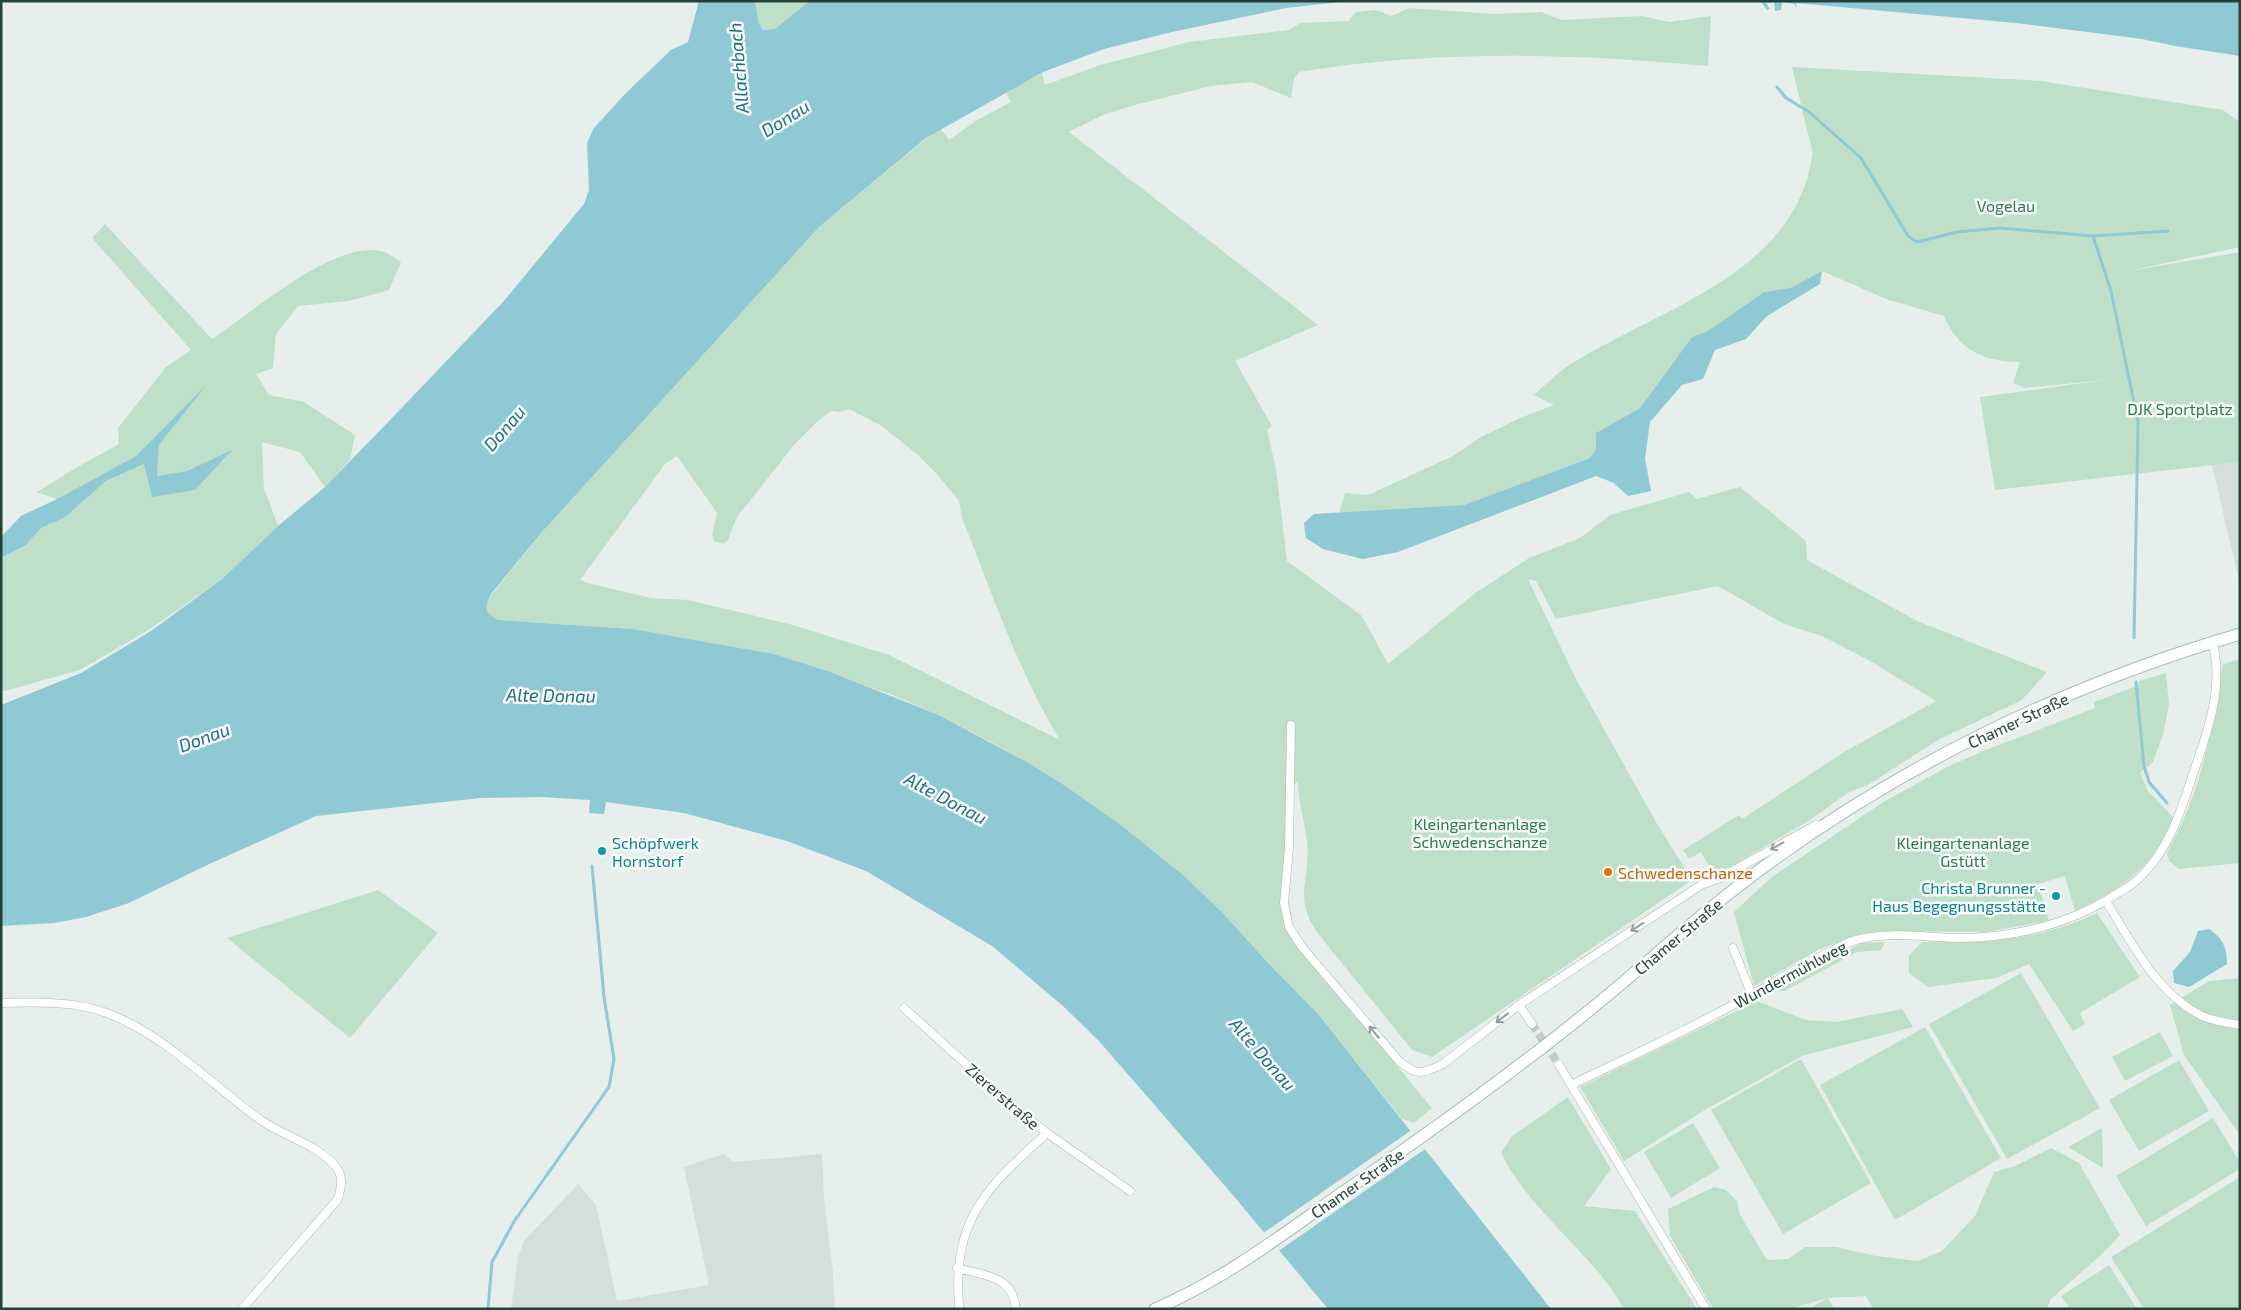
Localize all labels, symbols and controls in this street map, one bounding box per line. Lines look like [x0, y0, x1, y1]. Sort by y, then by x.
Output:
water label: Allachbach [723, 22, 753, 115]
water label: Donau [757, 95, 813, 141]
park label: Vogelau [1977, 196, 2035, 215]
park label: DJK Sportplatz [2127, 399, 2233, 418]
water label: Donau [478, 401, 530, 455]
water label: Alte Donau [505, 683, 596, 707]
street label: Chamer Straße [1965, 688, 2071, 752]
water label: Donau [175, 718, 233, 756]
water label: Alte Donau [900, 767, 991, 829]
park label: Kleingartenanlage Schwedenschanze [1413, 814, 1547, 851]
place label: Schöpfwerk Hornstorf [612, 833, 699, 870]
park label: Kleingartenanlage Gstütt [1896, 833, 2030, 870]
one-way arrow [1770, 841, 1785, 851]
marker: Schöpfwerk Hornstorf [596, 845, 608, 857]
place label: Schwedenschanze [1618, 863, 1753, 882]
marker: Schwedenschanze [1602, 866, 1614, 878]
place label: Christa Brunner - Haus Begegnungsstätte [1872, 878, 2046, 915]
marker: Christa Brunner - Haus Begegnungsstätte [2050, 890, 2062, 902]
street label: Chamer Straße [1630, 894, 1726, 978]
one-way arrow [1630, 922, 1644, 932]
street label: Wundermühlweg [1730, 936, 1850, 1012]
water label: Alte Donau [1225, 1012, 1301, 1095]
one-way arrow [1496, 1012, 1509, 1023]
one-way arrow [1369, 1026, 1380, 1039]
street label: Ziererstraße [962, 1059, 1044, 1133]
street label: Chamer Straße [1307, 1144, 1407, 1222]

